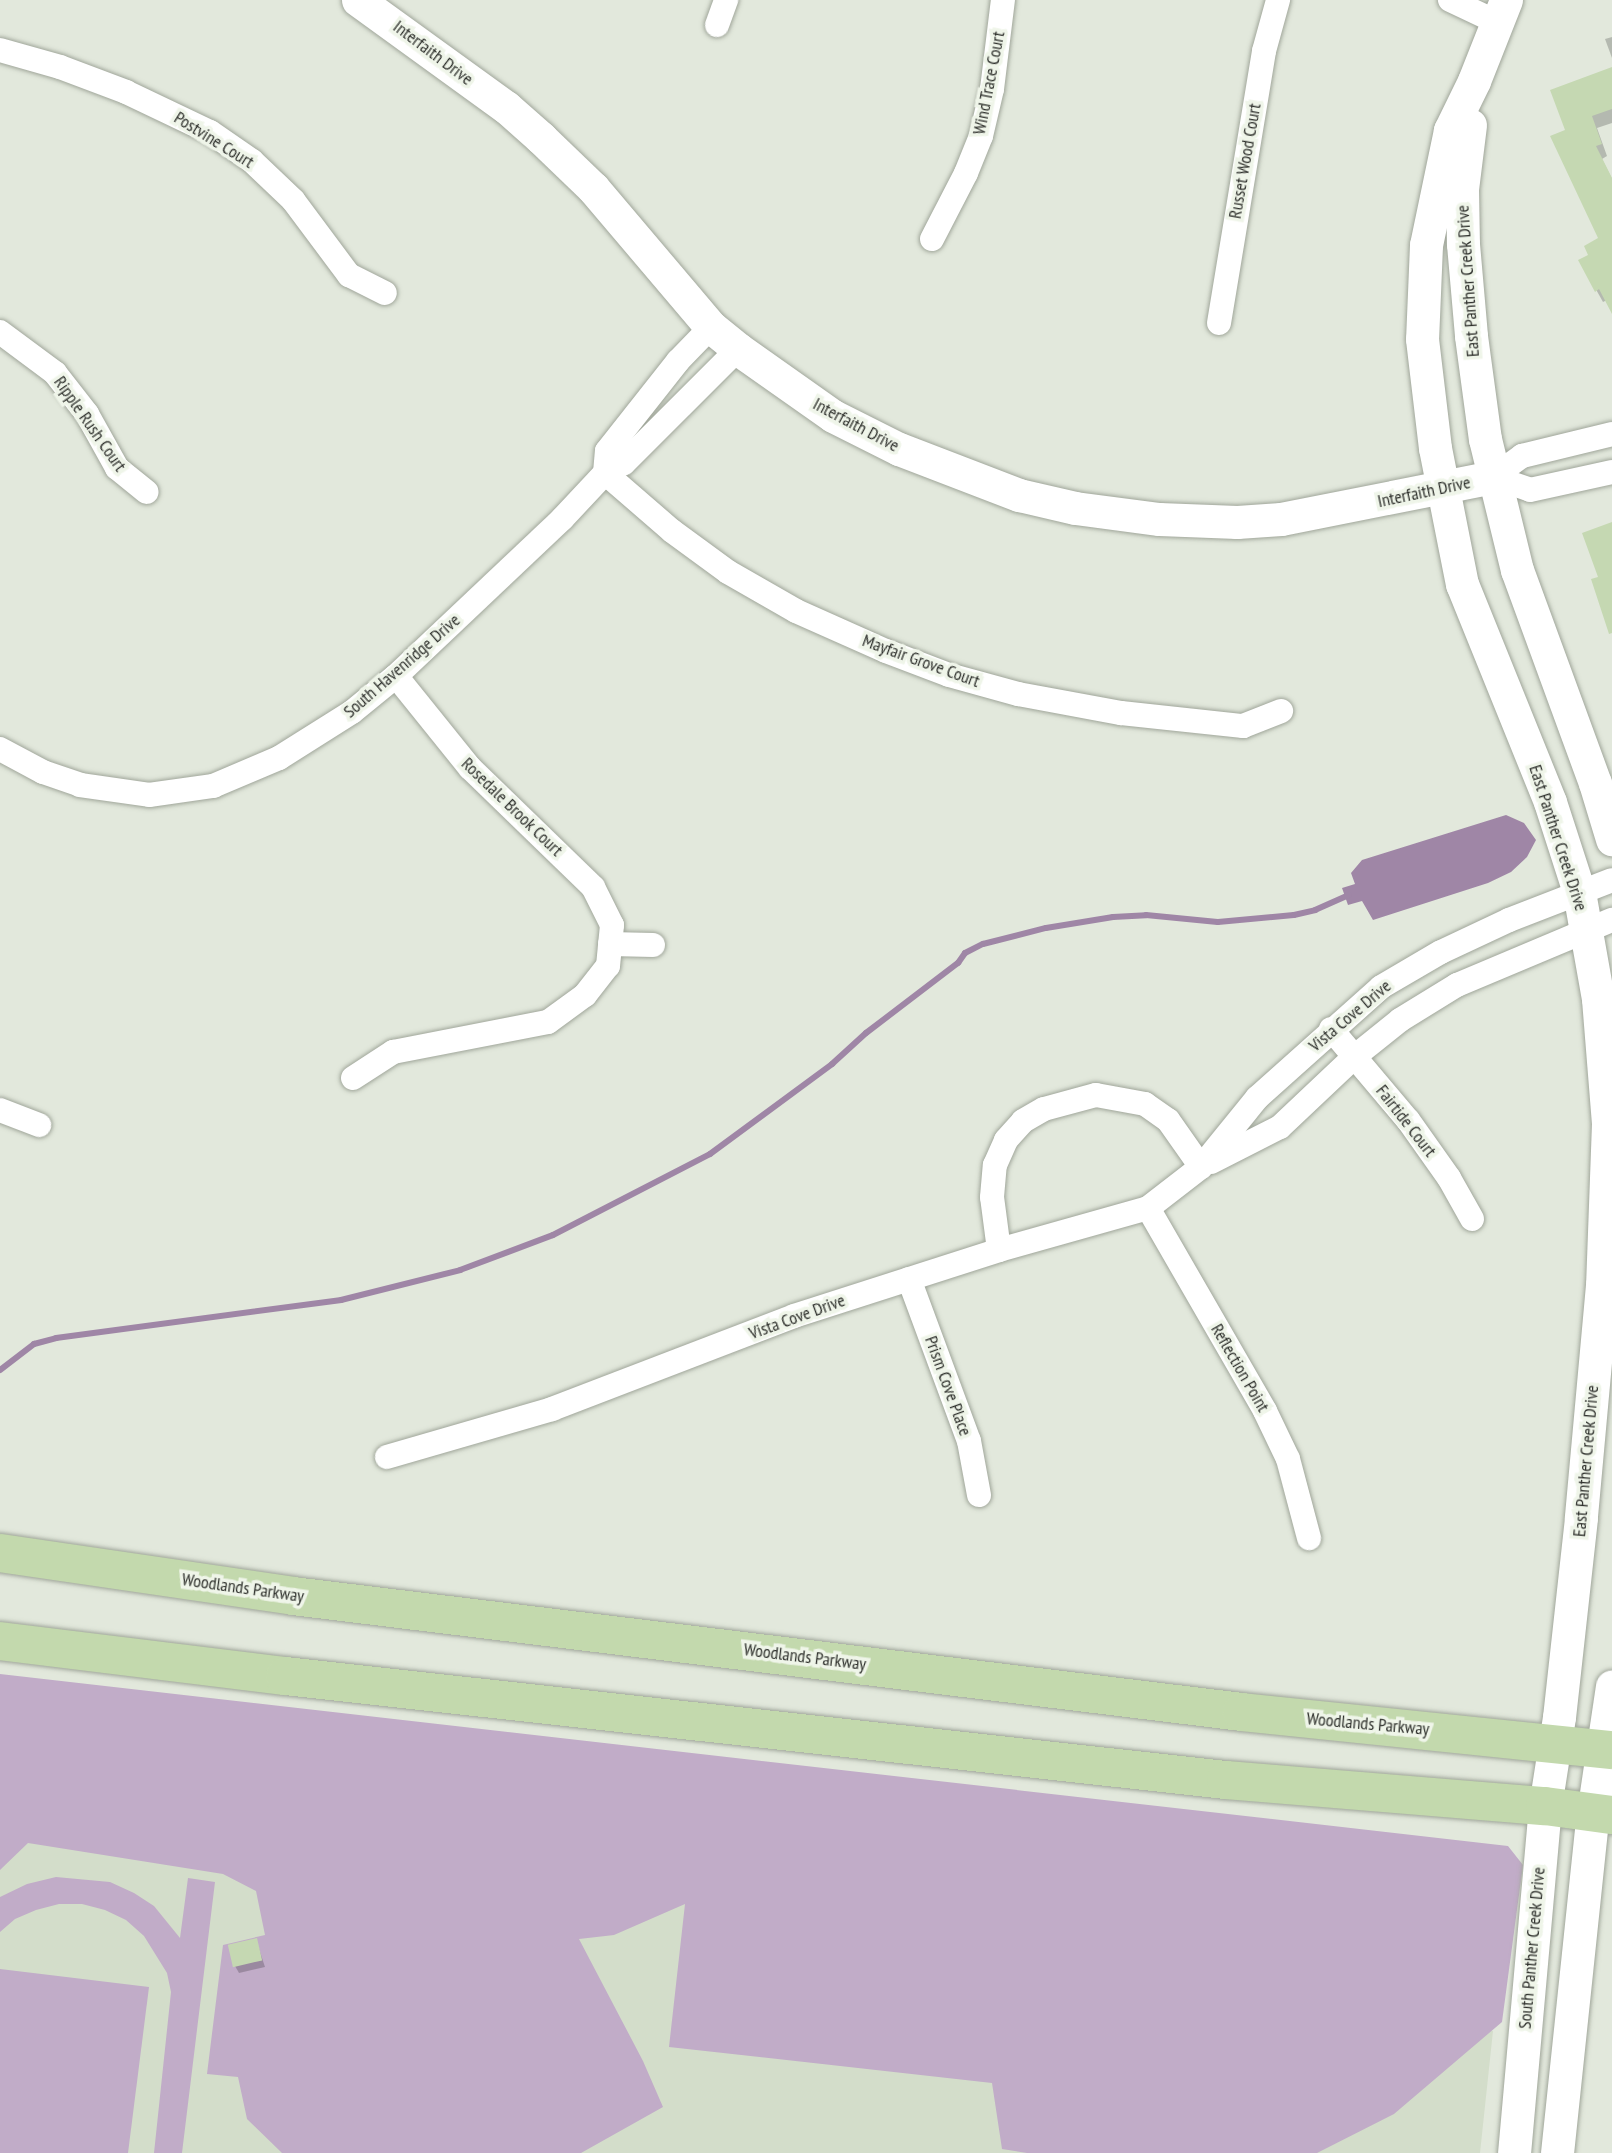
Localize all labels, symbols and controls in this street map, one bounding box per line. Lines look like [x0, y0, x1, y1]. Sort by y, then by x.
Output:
street label: Interfaith Drive [389, 16, 477, 90]
street label: Wind Trace Court [968, 29, 1010, 137]
street label: Russet Wood Court [1224, 101, 1266, 221]
street label: Postvine Court [170, 107, 258, 173]
street label: East Panther Creek Drive [1452, 204, 1484, 358]
street label: Ripple Rush Court [49, 372, 131, 476]
street label: Interfaith Drive [809, 393, 903, 457]
street label: Interfaith Drive [1376, 472, 1472, 512]
street label: South Havenridge Drive [339, 609, 465, 723]
street label: Mayfair Grove Court [859, 630, 983, 692]
street label: Rosedale Brook Court [457, 753, 567, 861]
street label: East Panther Creek Drive [1524, 762, 1592, 914]
street label: Vista Cove Drive [1305, 975, 1395, 1057]
street label: Fairtide Court [1371, 1081, 1441, 1161]
street label: Vista Cove Drive [746, 1290, 848, 1344]
street label: Reflection Point [1206, 1320, 1274, 1416]
street label: Prism Cove Place [920, 1333, 976, 1439]
street label: East Panther Creek Drive [1569, 1384, 1603, 1538]
street label: Woodlands Parkway [181, 1569, 305, 1607]
street label: Woodlands Parkway [743, 1639, 867, 1675]
street label: Woodlands Parkway [1306, 1708, 1430, 1740]
street label: South Panther Creek Drive [1514, 1866, 1550, 2030]

